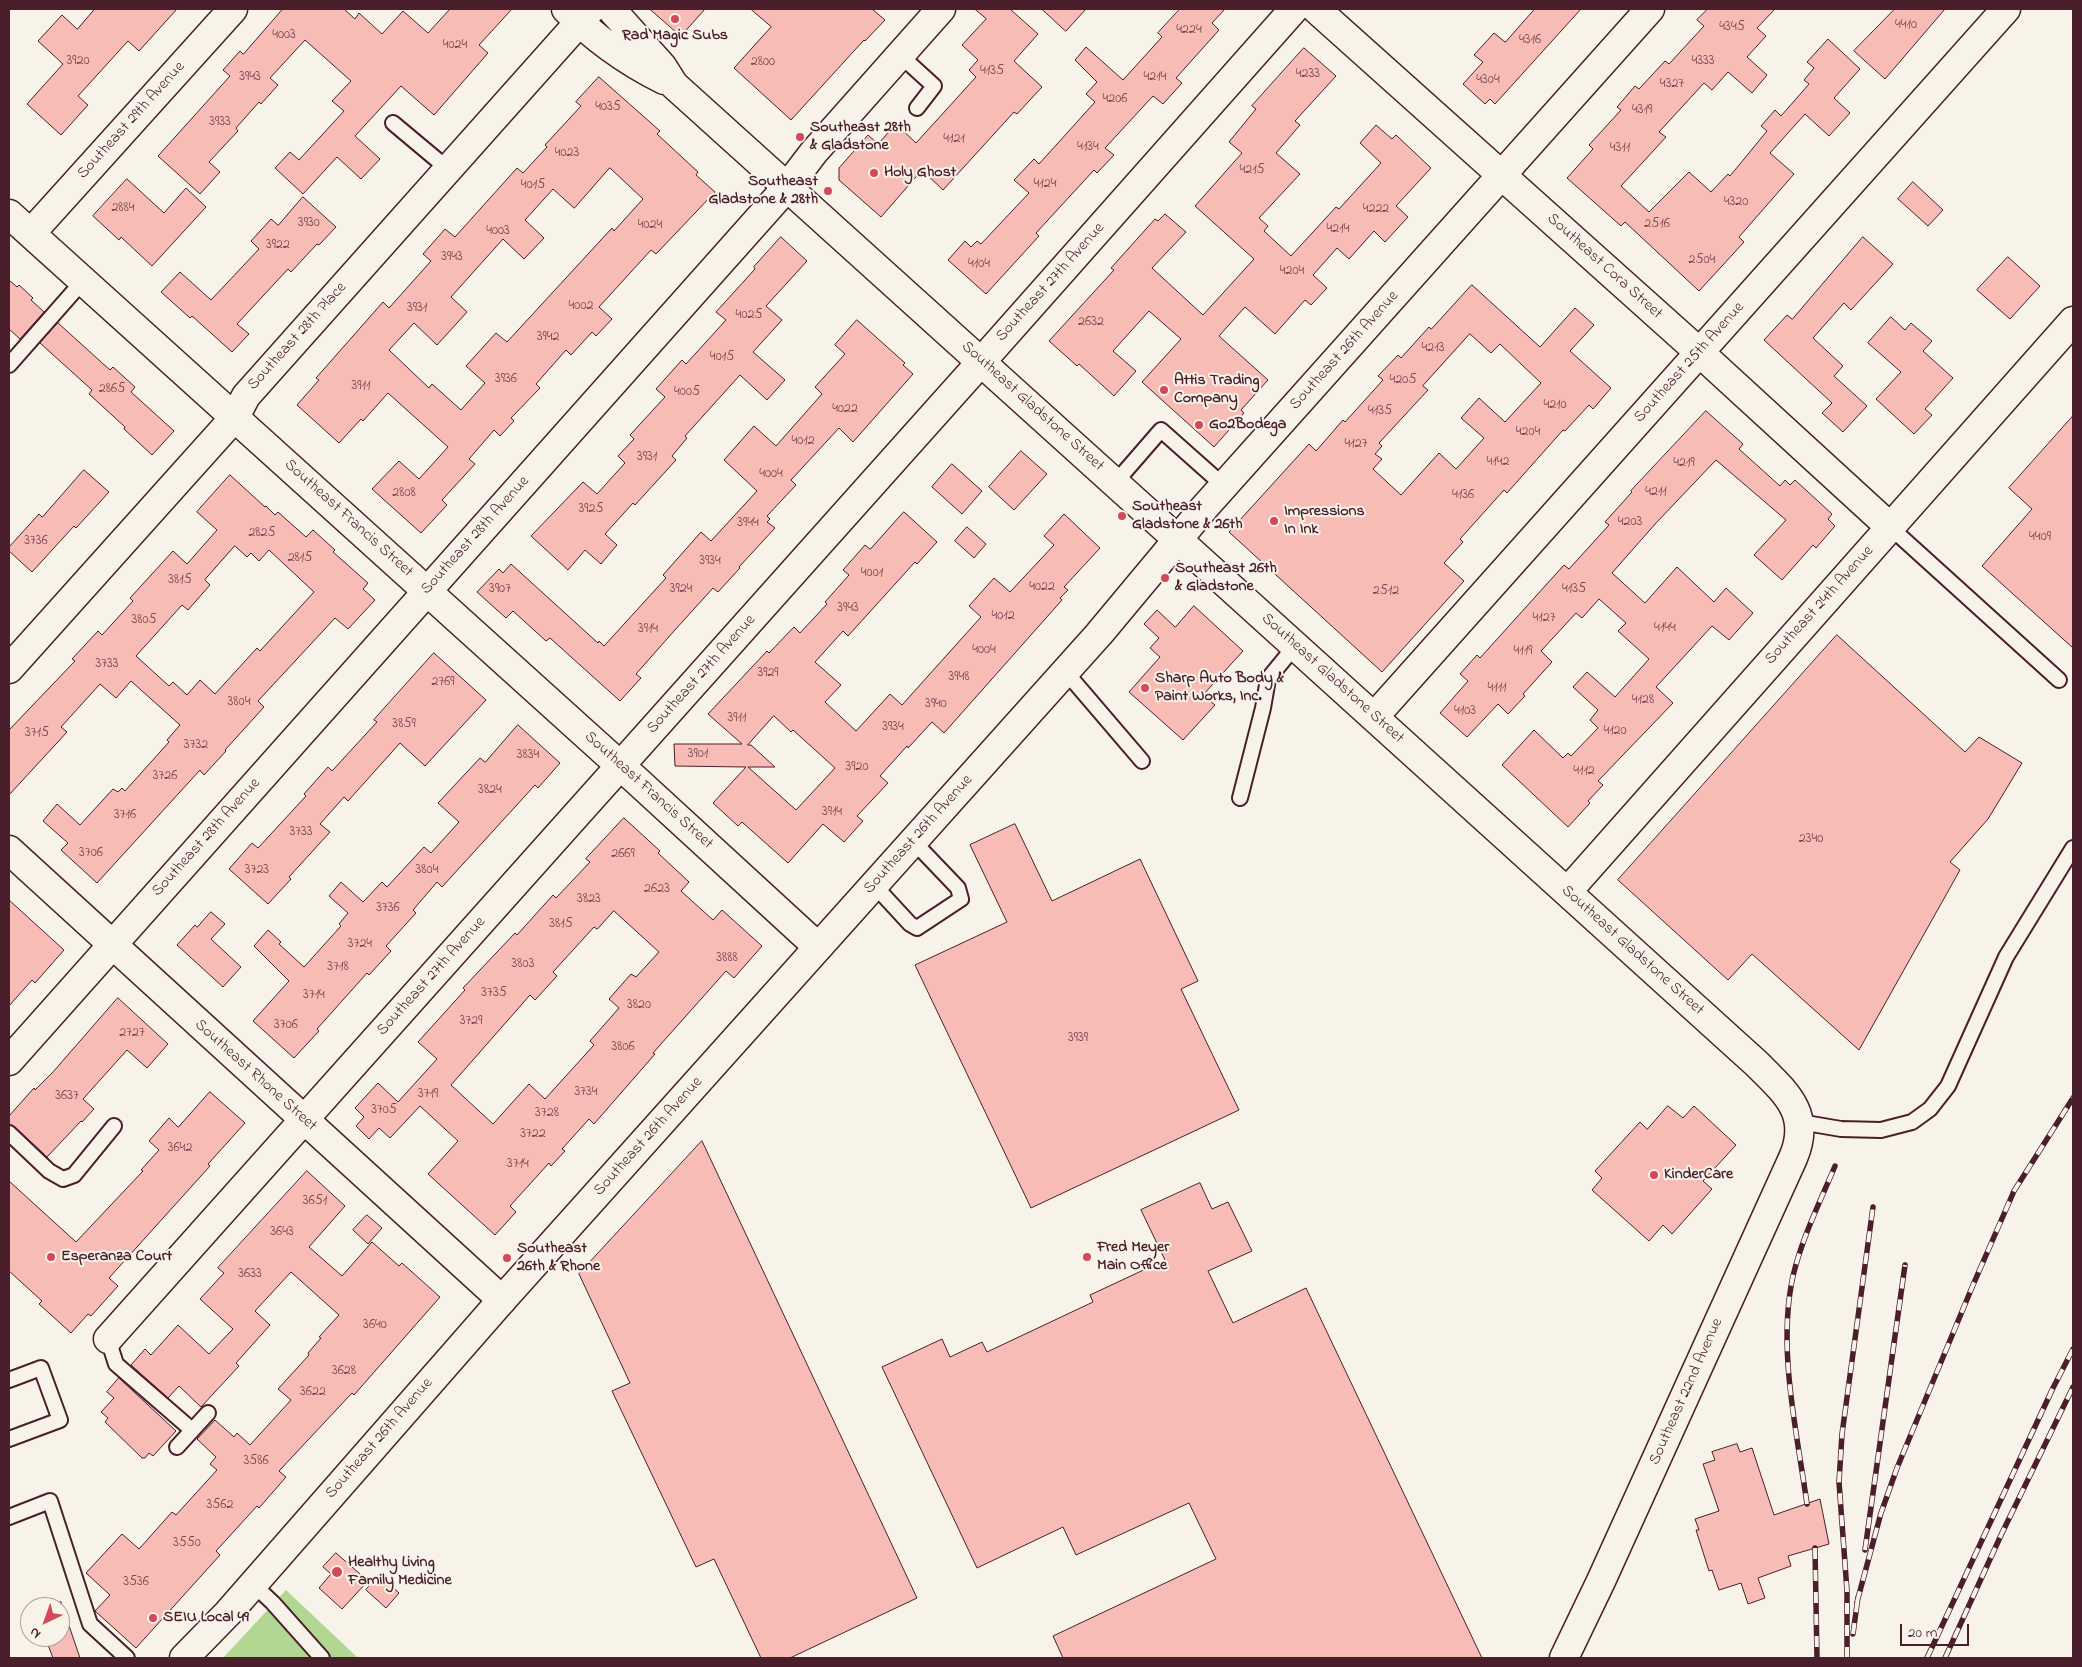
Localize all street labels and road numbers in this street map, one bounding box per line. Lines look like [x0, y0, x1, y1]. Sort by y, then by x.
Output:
street label: Southeast 29th Avenue [74, 58, 190, 184]
street label: Southeast Cora Street [1542, 210, 1666, 324]
street label: Southeast 27th Avenue [993, 220, 1109, 346]
street label: Southeast 28th Place [244, 279, 352, 395]
street label: Southeast 26th Avenue [1286, 287, 1404, 415]
street label: Southeast 25th Avenue [1631, 299, 1749, 427]
street label: Southeast Gladstone Street [957, 338, 1107, 476]
street label: Southeast Francis Street [280, 456, 416, 582]
street label: Southeast 28th Avenue [418, 473, 534, 599]
street label: Southeast 24th Avenue [1762, 543, 1878, 669]
street label: Southeast Gladstone Street [1257, 610, 1407, 748]
street label: Southeast 27th Avenue [644, 612, 760, 738]
street label: Southeast Francis Street [580, 728, 716, 854]
street label: Southeast 26th Avenue [860, 771, 978, 899]
street label: Southeast 28th Avenue [149, 775, 265, 901]
street label: Southeast Gladstone Street [1557, 882, 1707, 1020]
street label: Southeast 27th Avenue [374, 914, 490, 1040]
street label: Southeast Rhone Street [190, 1016, 320, 1136]
street label: Southeast 26th Avenue [590, 1073, 708, 1201]
street label: Southeast 22nd Avenue [1646, 1316, 1728, 1468]
street label: Southeast 26th Avenue [322, 1375, 438, 1503]

